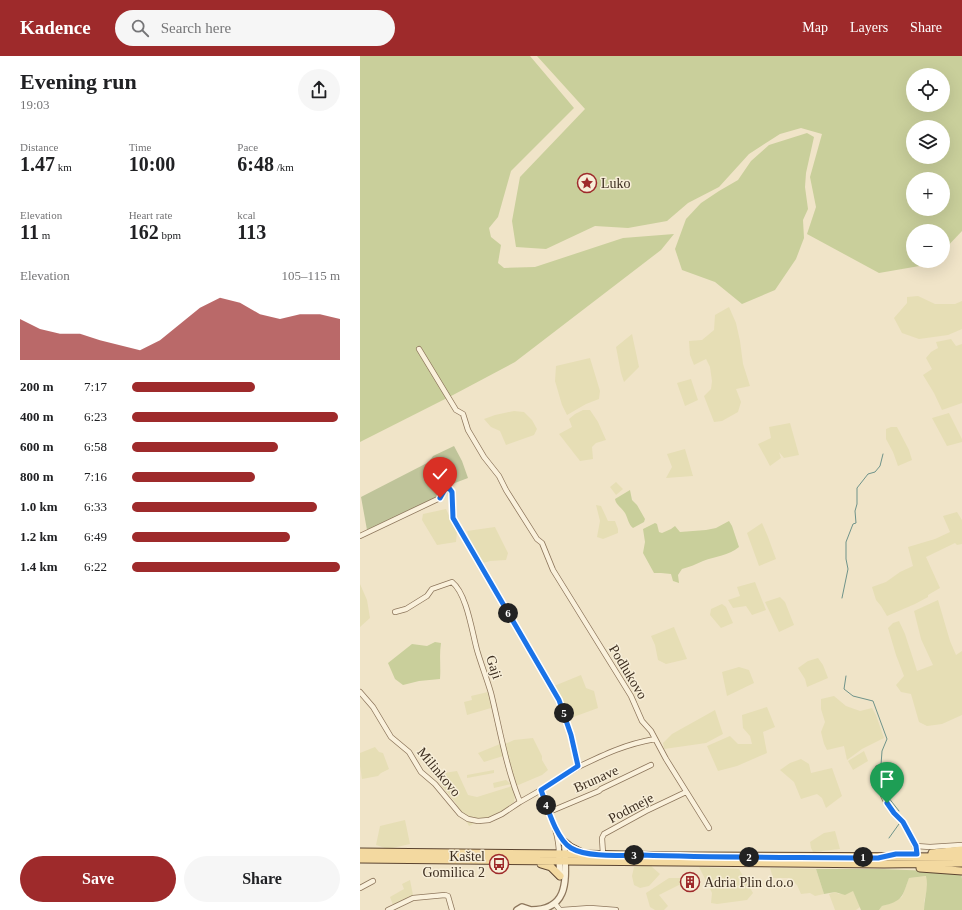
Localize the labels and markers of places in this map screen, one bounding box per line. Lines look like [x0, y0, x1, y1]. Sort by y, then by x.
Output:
place icon: Luko [576, 172, 598, 194]
place label: Luko [601, 176, 631, 191]
pin [423, 457, 457, 498]
pin: 6 [498, 603, 518, 623]
pin: 5 [554, 703, 574, 723]
pin [870, 762, 904, 803]
pin: 4 [536, 795, 556, 815]
pin: 3 [624, 845, 644, 865]
pin: 2 [739, 847, 759, 867]
pin: 1 [853, 847, 873, 867]
place label: Kaštel Gomilica 2 [422, 849, 485, 880]
bus stop icon: Kaštel Gomilica 2 [488, 853, 510, 875]
building icon: Adria Plin d.o.o [679, 871, 701, 893]
place label: Adria Plin d.o.o [704, 875, 793, 890]

